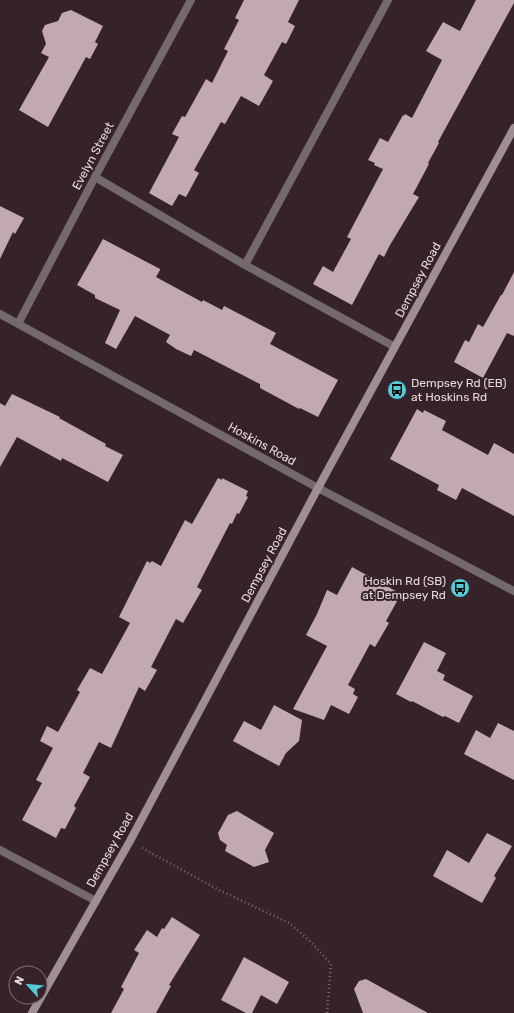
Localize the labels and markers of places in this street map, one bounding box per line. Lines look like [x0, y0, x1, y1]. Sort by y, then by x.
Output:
place label: Dempsey Rd (EB) at Hoskins Rd [411, 376, 507, 404]
bus stop icon: Dempsey Rd (EB) at Hoskins Rd [386, 379, 408, 401]
place label: Hoskin Rd (SB) at Dempsey Rd [362, 574, 446, 602]
bus stop icon: Hoskin Rd (SB) at Dempsey Rd [449, 577, 471, 599]

